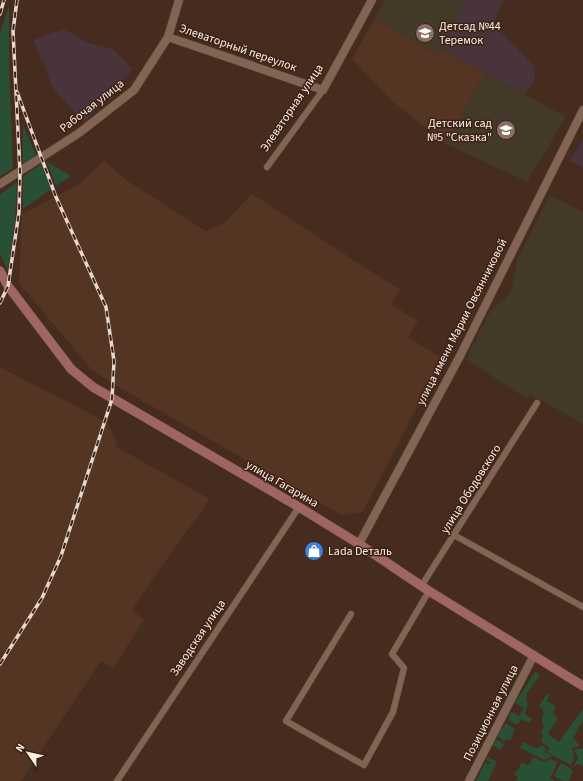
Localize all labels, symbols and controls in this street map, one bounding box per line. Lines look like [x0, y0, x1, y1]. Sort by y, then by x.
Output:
place label: Детсад №44 Теремок [439, 18, 501, 49]
street label: Элеваторный переулок [177, 20, 299, 76]
school or university icon: Детсад №44 Теремок [414, 22, 436, 44]
street label: Элеваторная улица [256, 61, 328, 155]
street label: Рабочая улица [56, 75, 128, 137]
place label: Детский сад №5 "Сказка" [427, 115, 493, 146]
school or university icon: Детский сад №5 "Сказка" [495, 119, 517, 141]
street label: улица имени Марии Овсянниковой [412, 236, 512, 408]
street label: улица Ободовского [437, 441, 505, 537]
street label: улица Гагарина [242, 456, 322, 512]
shop icon: Lada Dеталь [303, 540, 325, 562]
place label: Lada Dеталь [328, 543, 392, 560]
street label: Заводская улица [166, 596, 230, 680]
street label: Позиционная улица [459, 662, 523, 764]
north arrow [8, 733, 48, 773]
text: N [12, 740, 28, 755]

